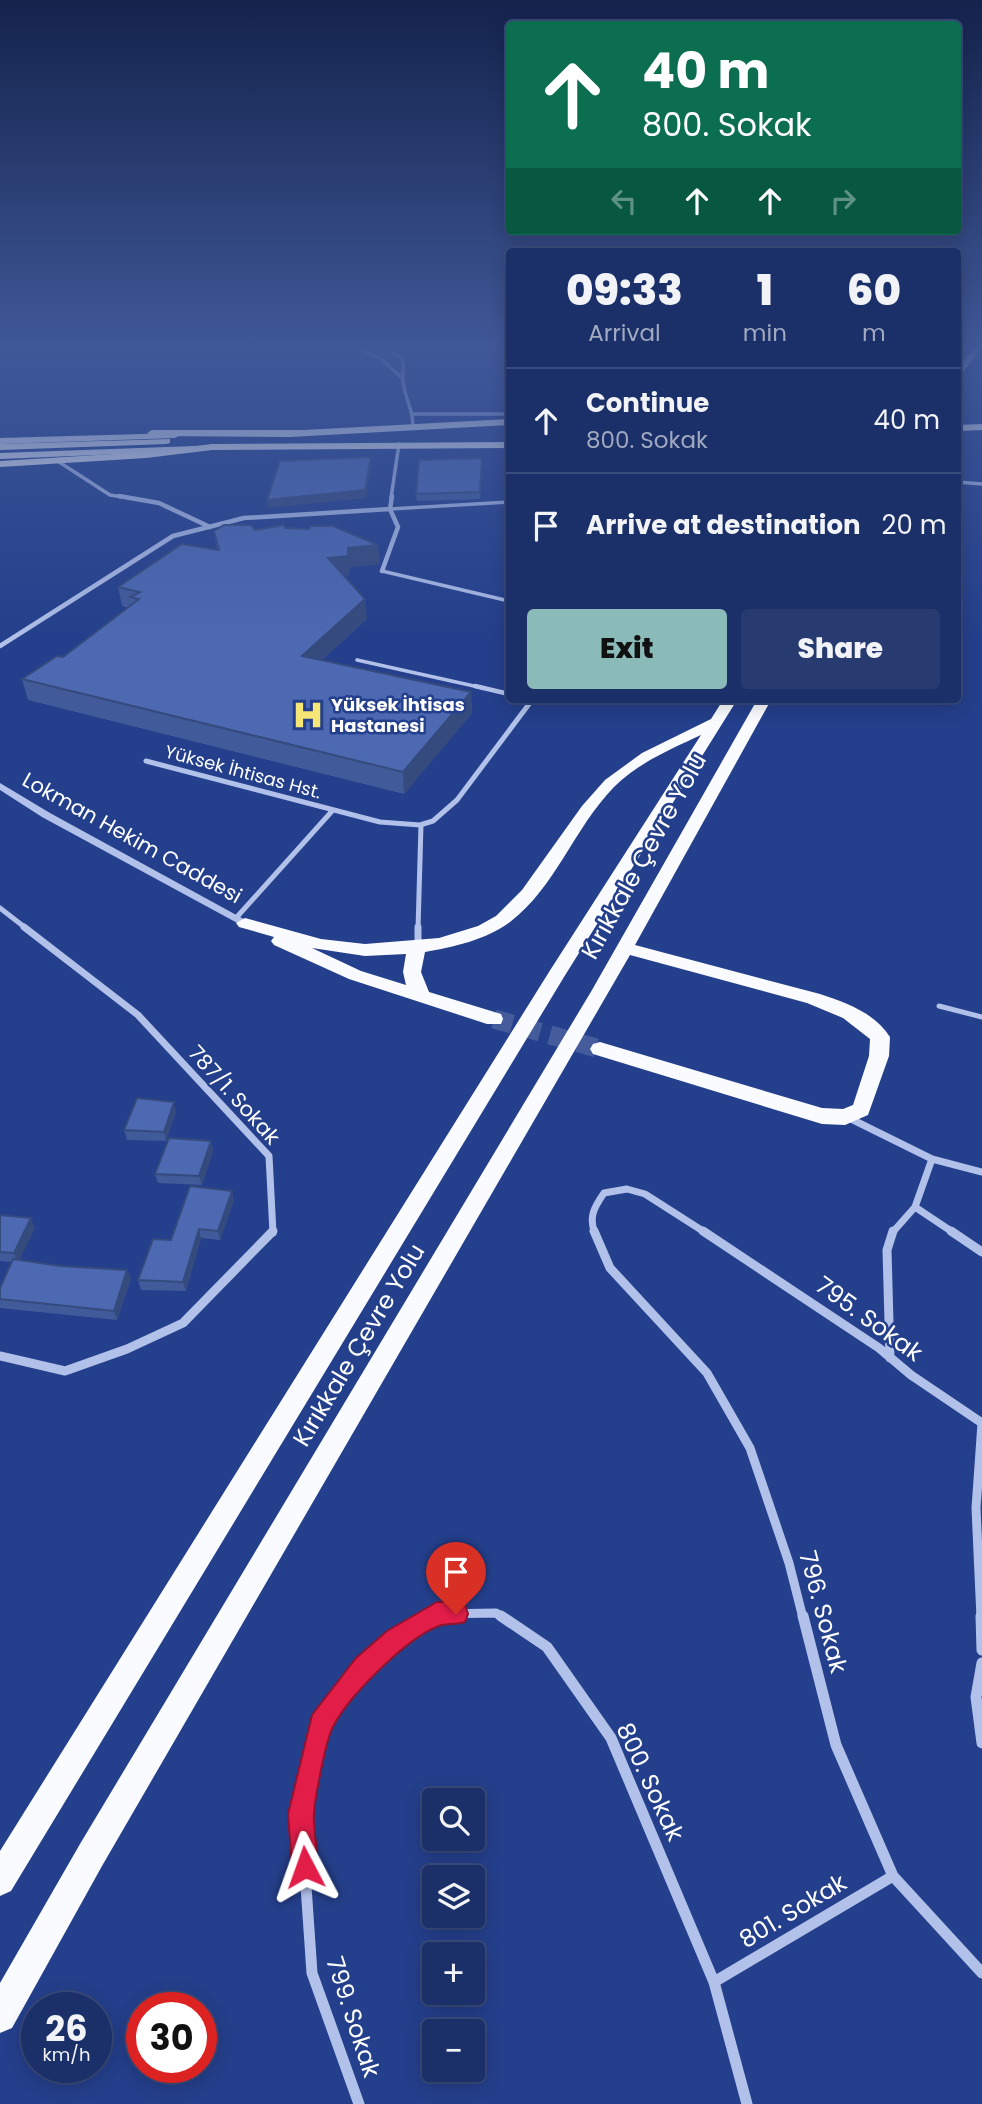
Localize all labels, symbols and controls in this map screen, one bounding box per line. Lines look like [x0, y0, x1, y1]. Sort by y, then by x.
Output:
text: 40 m [642, 37, 769, 105]
icon: ahead [527, 49, 618, 140]
text: 800. Sokak [642, 102, 812, 147]
icon: left [605, 182, 643, 220]
icon: ahead [678, 182, 716, 220]
icon: ahead [751, 182, 789, 220]
icon: right [824, 182, 862, 220]
text: 09:33 [566, 261, 683, 320]
text: 1 [757, 261, 773, 320]
text: 60 [847, 261, 901, 320]
text: Arrival [588, 317, 661, 349]
text: min [743, 317, 787, 349]
text: m [862, 317, 886, 349]
text: Continue [586, 385, 709, 421]
icon: ahead [527, 402, 565, 440]
text: 40 m [874, 402, 940, 438]
text: 800. Sokak [586, 424, 708, 456]
icon: arrive [527, 507, 565, 545]
text: Arrive at destination [586, 507, 861, 543]
text: 20 m [882, 507, 947, 543]
button: Exit [527, 609, 727, 689]
button: Share [741, 609, 940, 689]
place label: Yüksek İhtisas Hastanesi [331, 692, 465, 738]
hospital icon: Yüksek İhtisas Hastanesi [291, 698, 325, 732]
street label: Yüksek İhtisas Hst. [162, 739, 324, 804]
street label: Kırıkkale Çevre Yolu [573, 747, 714, 965]
street label: Lokman Hekim Caddesi [17, 765, 247, 910]
street label: 787/1. Sokak [182, 1039, 287, 1151]
street label: Kırıkkale Çevre Yolu [285, 1237, 432, 1452]
street label: 795. Sokak [809, 1268, 930, 1369]
pin [426, 1542, 486, 1614]
street label: 796. Sokak [791, 1547, 856, 1677]
icon: arrive [437, 1553, 475, 1591]
street label: 800. Sokak [609, 1717, 693, 1847]
map controls [422, 1788, 485, 2082]
button: search [422, 1788, 485, 1851]
position arrow [268, 1830, 342, 1904]
button: layers [422, 1865, 485, 1928]
street label: 801. Sokak [733, 1865, 853, 1956]
button: + [422, 1942, 485, 2005]
street label: 799. Sokak [318, 1952, 389, 2082]
speed limit sign: 30 [126, 1992, 217, 2083]
text: 26 [45, 2004, 88, 2053]
button: − [422, 2019, 485, 2082]
text: km/h [43, 2042, 90, 2067]

